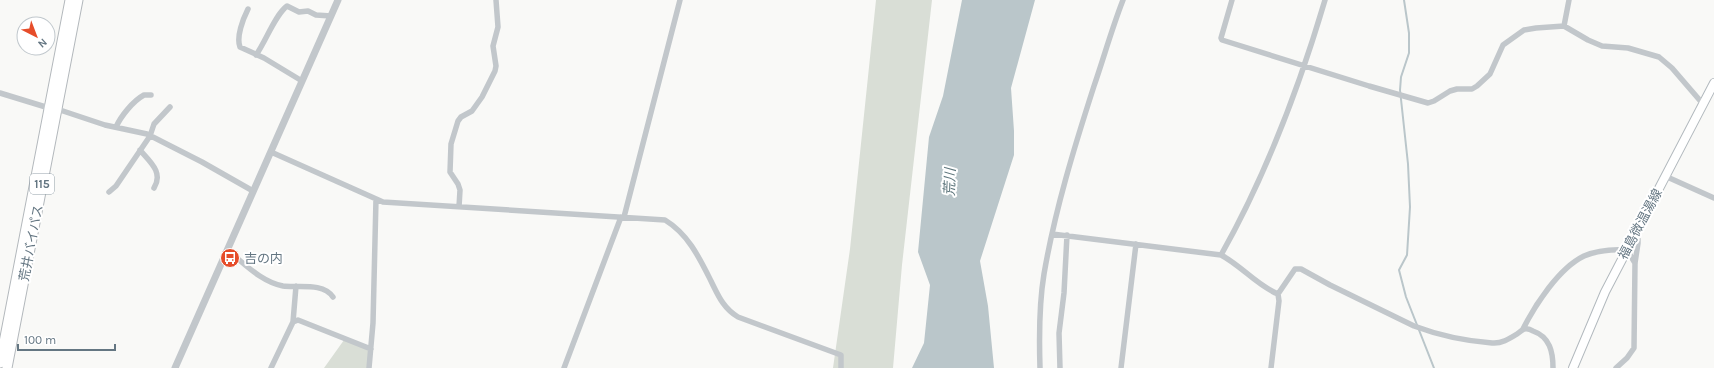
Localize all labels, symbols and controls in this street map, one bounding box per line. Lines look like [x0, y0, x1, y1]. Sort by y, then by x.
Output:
north arrow [16, 16, 56, 56]
text: N [35, 36, 50, 51]
water label: 荒川 [941, 166, 959, 196]
road number: 115 [30, 174, 54, 194]
street label: 福島微温湯線 [1615, 186, 1665, 262]
street label: 荒井バイパス [16, 203, 46, 283]
bus stop icon: 吉の内 [219, 247, 241, 269]
place label: 吉の内 [244, 251, 283, 266]
scale bar [18, 326, 115, 352]
text: 100 m [24, 333, 56, 347]

